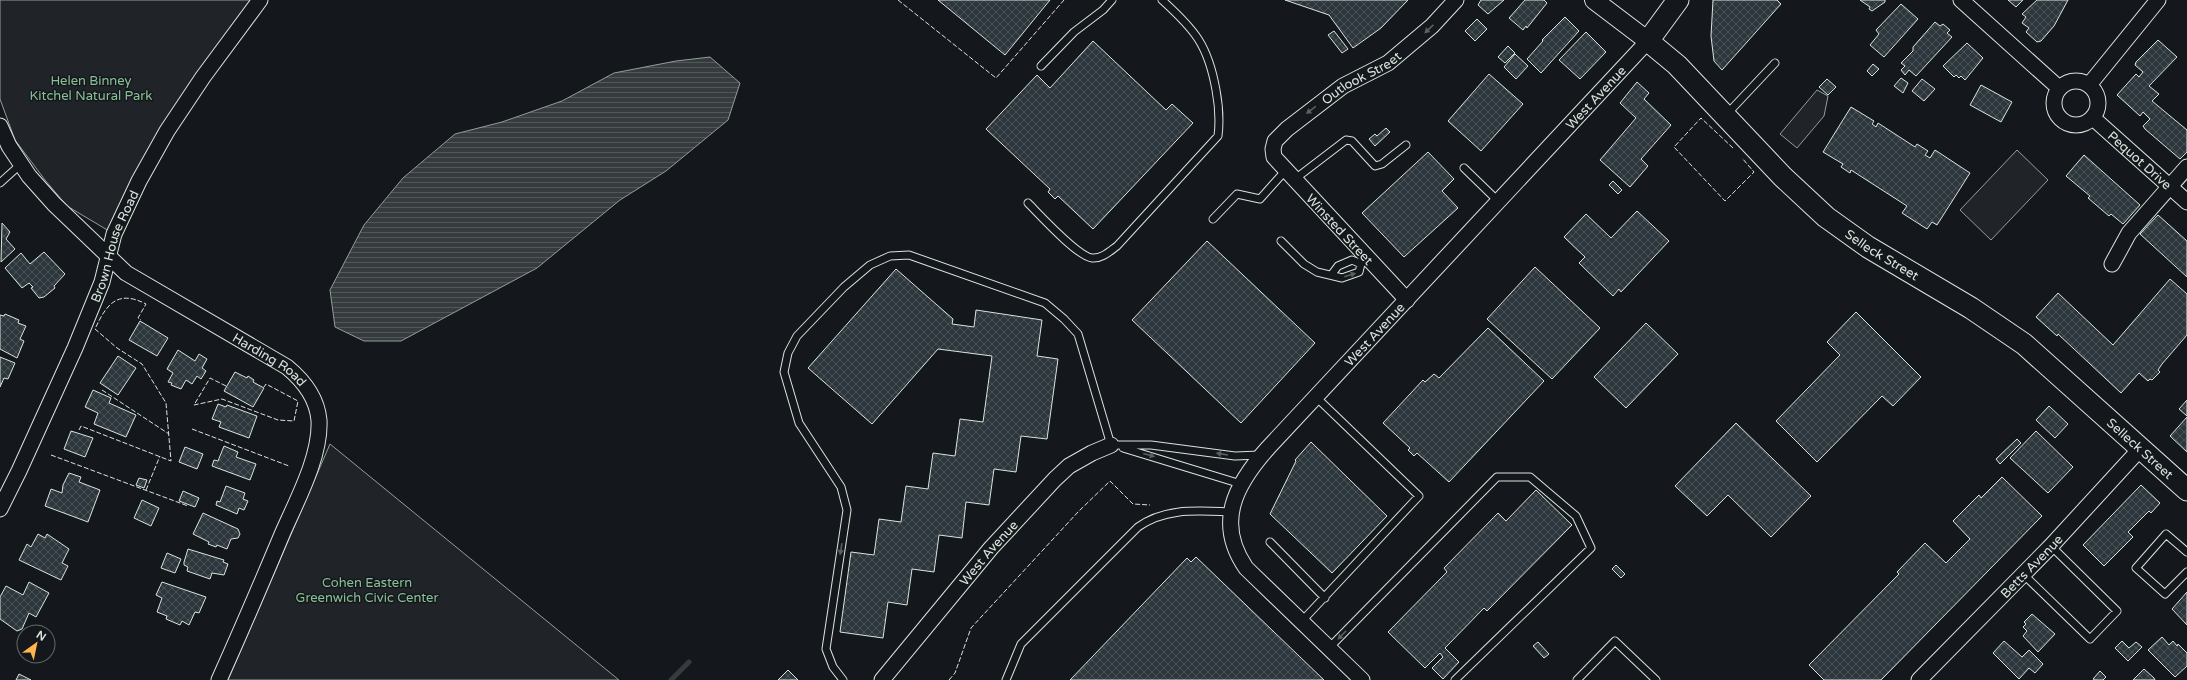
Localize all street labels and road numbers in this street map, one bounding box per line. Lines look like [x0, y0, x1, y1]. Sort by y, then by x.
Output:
street label: Outlook Street [1319, 48, 1405, 108]
street label: West Avenue [1563, 63, 1630, 133]
street label: Pequot Drive [2104, 128, 2175, 193]
street label: Brown House Road [88, 188, 143, 305]
street label: Winsted Street [1302, 191, 1376, 269]
street label: Selleck Street [1842, 226, 1921, 284]
street label: West Avenue [1342, 300, 1409, 370]
street label: Harding Road [229, 330, 309, 390]
street label: Selleck Street [2103, 415, 2176, 483]
street label: West Avenue [956, 517, 1022, 589]
street label: Betts Avenue [1997, 532, 2067, 602]

